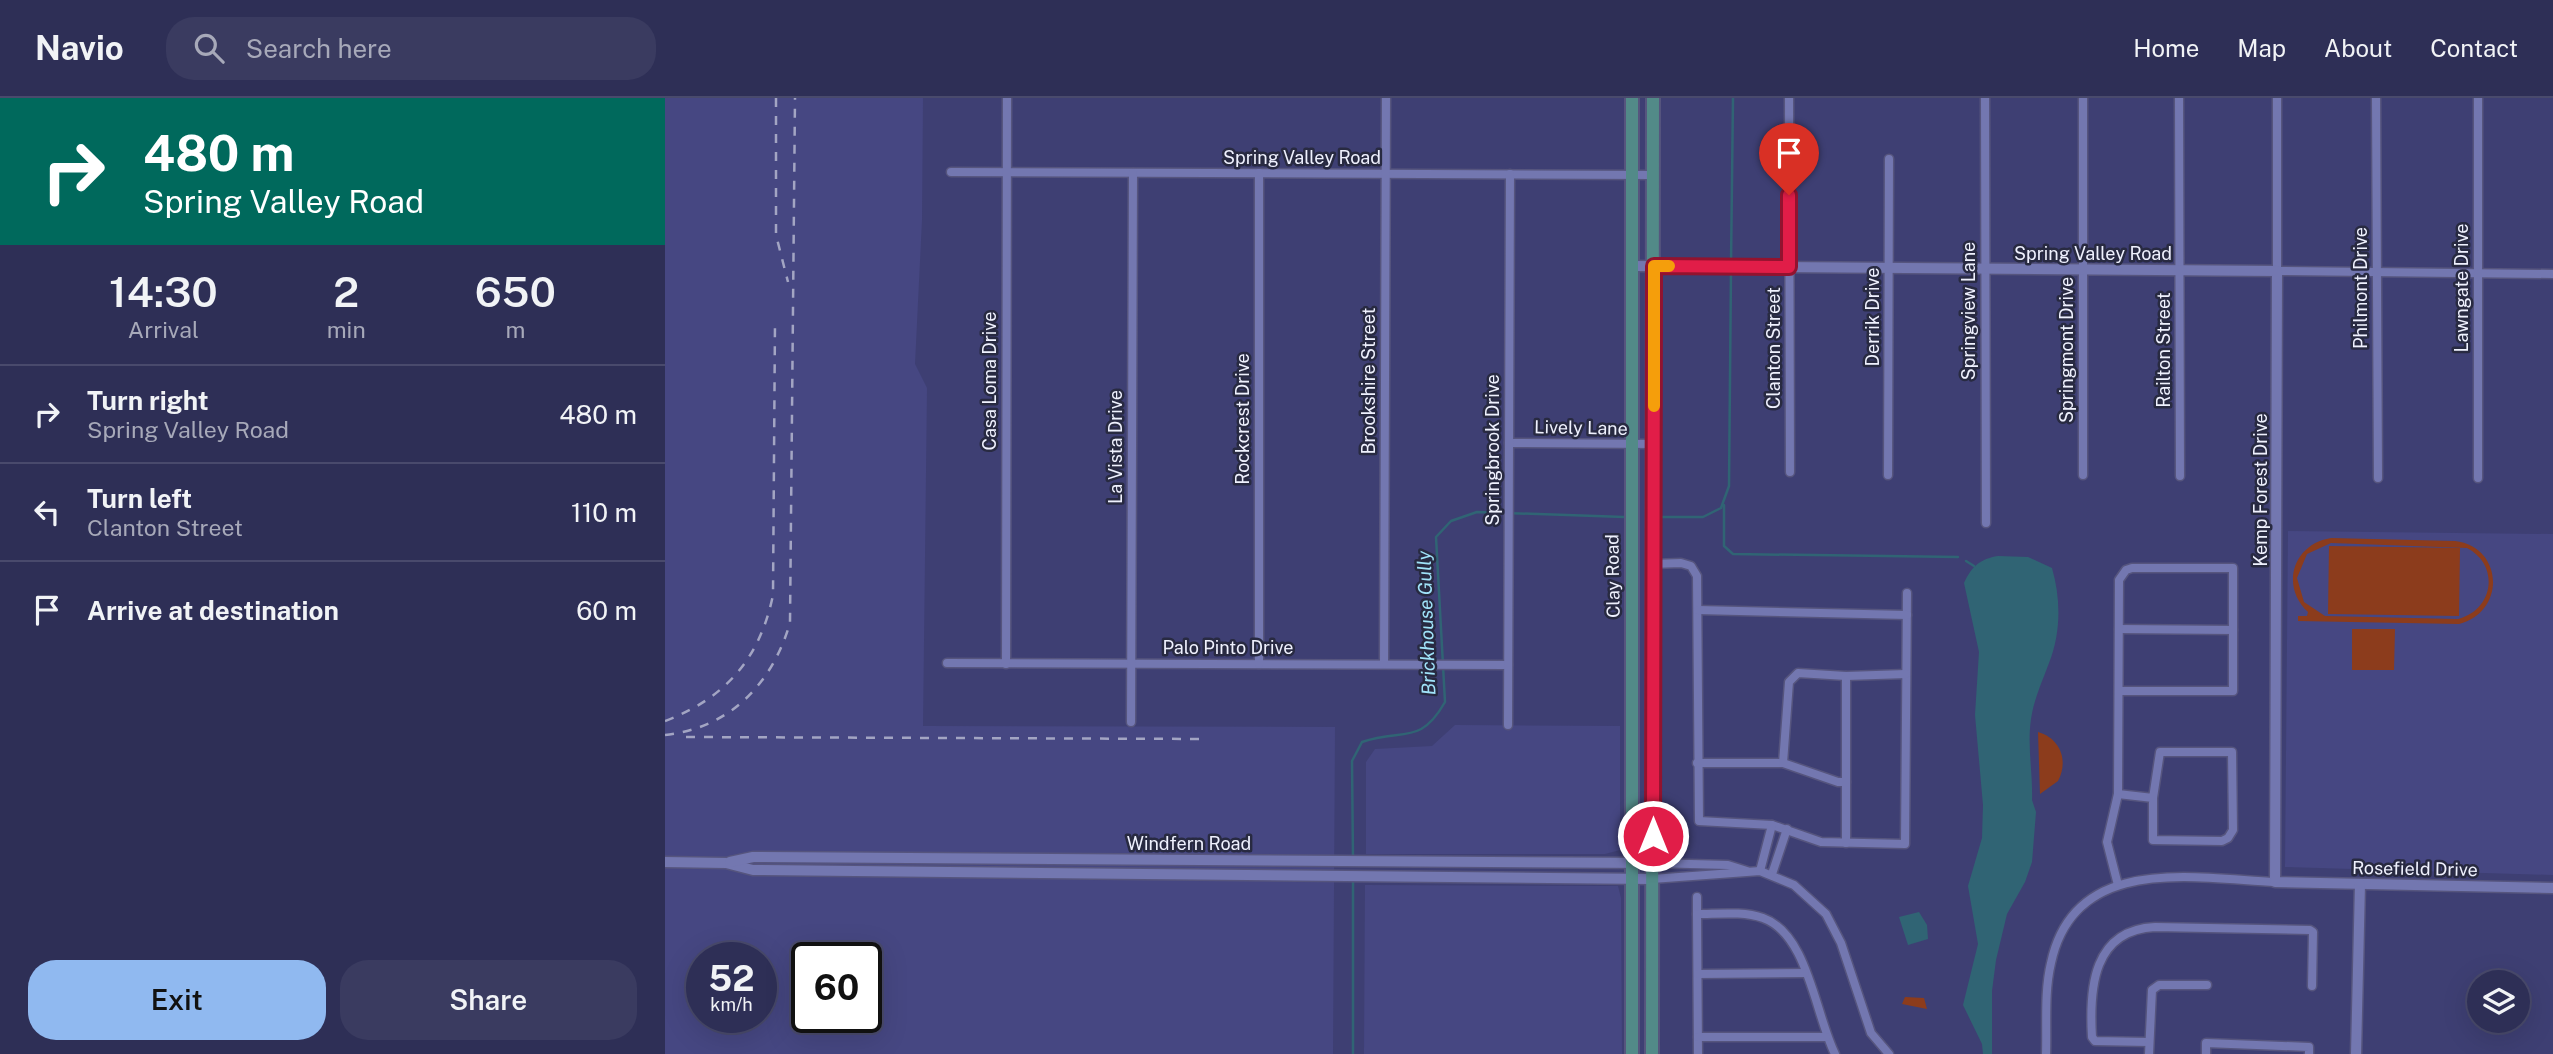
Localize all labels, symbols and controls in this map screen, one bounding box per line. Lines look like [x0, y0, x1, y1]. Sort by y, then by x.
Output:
search box [166, 17, 656, 80]
text: Navio [35, 29, 124, 67]
icon: search [190, 29, 228, 67]
text: Search here [246, 33, 392, 64]
text: Home [2133, 34, 2199, 62]
text: Map [2237, 34, 2286, 62]
text: About [2324, 34, 2392, 62]
text: Contact [2430, 34, 2518, 62]
pin [1759, 123, 1819, 195]
text: 480 m [143, 124, 294, 182]
icon: right [28, 126, 119, 217]
icon: arrive [1770, 134, 1808, 172]
street label: Spring Valley Road [1223, 147, 1381, 168]
text: Spring Valley Road [143, 183, 424, 220]
street label: Lawngate Drive [2451, 224, 2472, 352]
street label: Philmont Drive [2350, 227, 2371, 349]
street label: Springview Lane [1958, 242, 1979, 380]
street label: Spring Valley Road [2014, 243, 2172, 264]
text: 14:30 [109, 267, 218, 316]
text: 2 [333, 267, 359, 316]
text: 650 [475, 267, 556, 316]
street label: Derrik Drive [1862, 268, 1883, 366]
street label: Springmont Drive [2056, 277, 2077, 423]
street label: Clanton Street [1763, 287, 1784, 409]
street label: Railton Street [2153, 292, 2174, 408]
street label: Brookshire Street [1358, 307, 1379, 455]
street label: Casa Loma Drive [979, 312, 1000, 450]
text: Arrival [128, 316, 199, 343]
text: min [327, 316, 366, 343]
text: m [505, 316, 525, 343]
street label: Rockcrest Drive [1232, 353, 1253, 485]
street label: Springbrook Drive [1482, 374, 1503, 526]
text: Turn right [87, 385, 209, 416]
street label: La Vista Drive [1105, 390, 1126, 504]
icon: right [28, 395, 66, 433]
text: 480 m [559, 399, 637, 430]
street label: Kemp Forest Drive [2250, 413, 2271, 567]
text: Spring Valley Road [87, 416, 289, 443]
street label: Lively Lane [1534, 416, 1628, 439]
text: Turn left [87, 483, 192, 514]
icon: left [28, 493, 66, 531]
text: 110 m [571, 497, 637, 528]
text: Clanton Street [87, 514, 243, 541]
street label: Clay Road [1601, 534, 1624, 618]
water label: Brickhouse Gully [1412, 550, 1440, 696]
icon: arrive [28, 591, 66, 629]
text: Arrive at destination [87, 595, 339, 626]
text: 60 m [576, 595, 637, 626]
street label: Palo Pinto Drive [1163, 637, 1293, 658]
position arrow [1616, 799, 1690, 873]
street label: Windfern Road [1127, 833, 1251, 854]
street label: Rosefield Drive [2352, 857, 2478, 880]
speed limit sign: 60 [791, 942, 882, 1033]
text: 52 [709, 958, 754, 999]
button: Exit [28, 960, 326, 1040]
button: Share [340, 960, 637, 1040]
map controls [2467, 970, 2530, 1033]
button: layers [2467, 970, 2530, 1033]
text: km/h [710, 994, 753, 1015]

